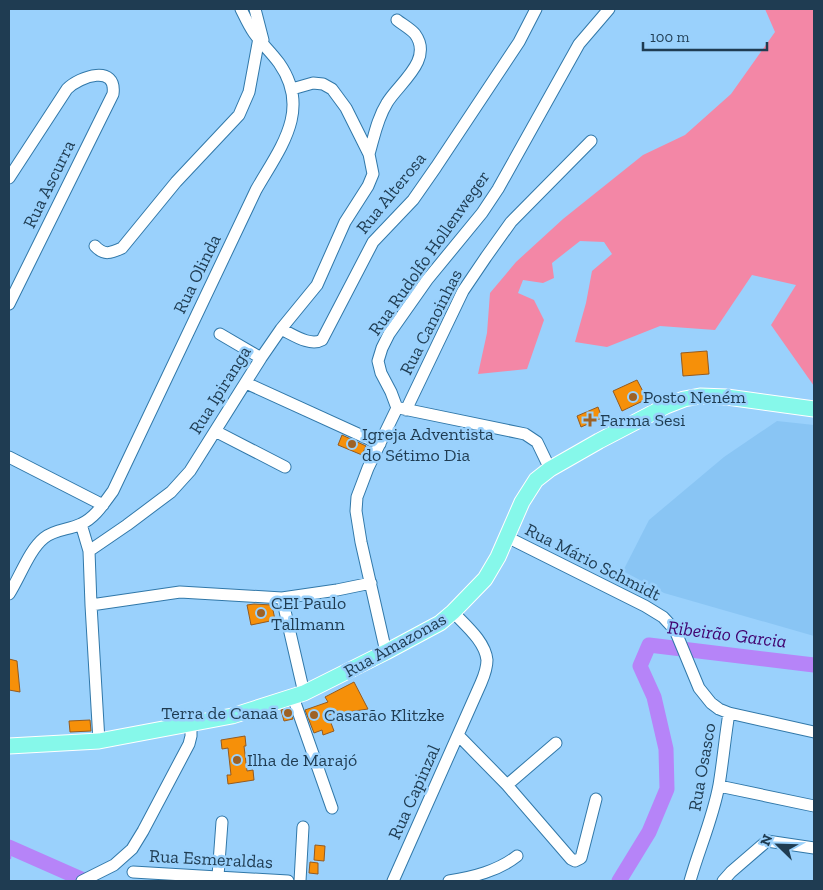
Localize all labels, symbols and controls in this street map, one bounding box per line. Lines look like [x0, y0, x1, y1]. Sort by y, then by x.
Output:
scale bar [643, 20, 767, 52]
text: 100 m [650, 28, 689, 46]
street label: Rua Ascurra [18, 136, 80, 232]
street label: Rua Alterosa [351, 148, 431, 238]
street label: Rua Rudolfo Hollenweger [364, 166, 494, 340]
street label: Rua Olinda [168, 230, 226, 317]
street label: Rua Canoinhas [395, 265, 467, 379]
street label: Rua Ipiranga [184, 342, 256, 438]
place label: Posto Neném [643, 386, 746, 408]
marker: Posto Neném [627, 391, 639, 403]
place label: Farma Sesi [600, 409, 685, 431]
marker: Farma Sesi [584, 414, 596, 426]
place label: Igreja Adventista do Sétimo Dia [362, 423, 494, 466]
marker: Igreja Adventista do Sétimo Dia [346, 438, 358, 450]
street label: Rua Mário Schmidt [521, 518, 665, 606]
place label: CEI Paulo Tallmann [271, 592, 346, 635]
marker: CEI Paulo Tallmann [255, 607, 267, 619]
street label: Rua Amazonas [340, 608, 450, 682]
water label: Ribeirão Garcia [666, 615, 788, 653]
place label: Terra de Canaã [161, 702, 278, 724]
place label: Casarão Klitzke [324, 704, 444, 726]
marker: Terra de Canaã [282, 707, 294, 719]
marker: Casarão Klitzke [308, 709, 320, 721]
street label: Rua Osasco [683, 721, 721, 813]
street label: Rua Capinzal [383, 741, 445, 843]
place label: Ilha de Marajó [247, 749, 357, 771]
marker: Ilha de Marajó [231, 754, 243, 766]
north arrow [753, 820, 803, 870]
text: N [757, 832, 777, 848]
street label: Rua Esmeraldas [149, 845, 274, 873]

